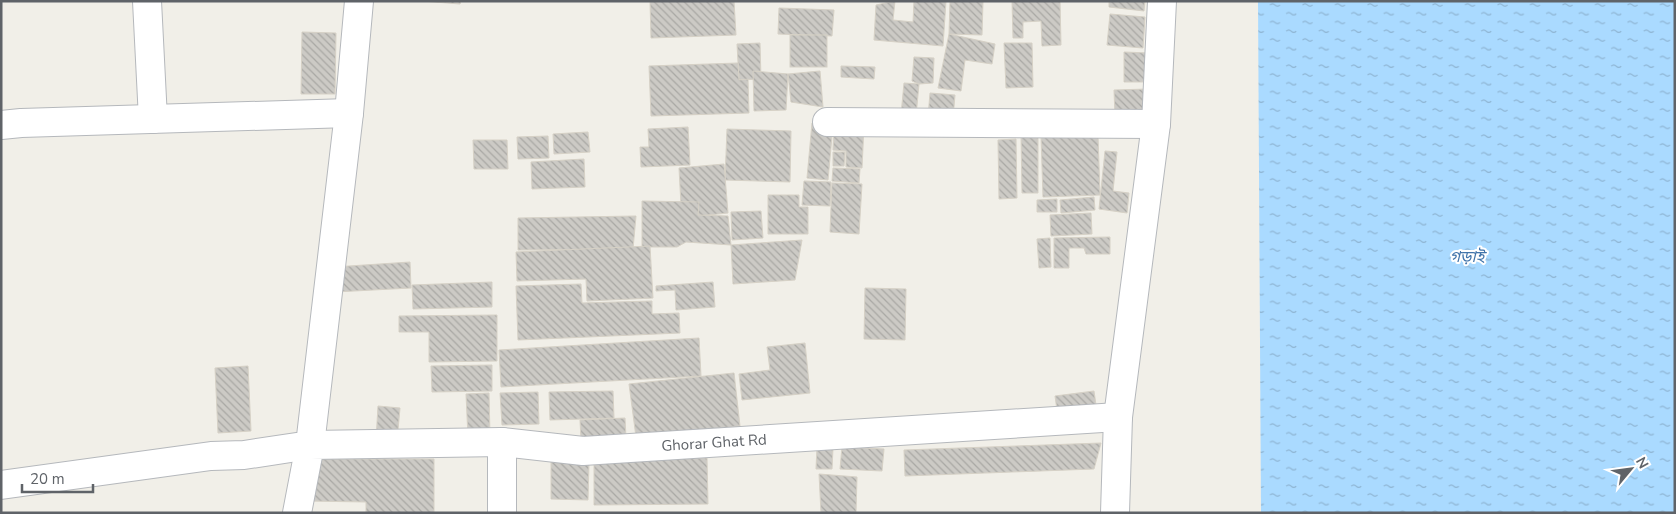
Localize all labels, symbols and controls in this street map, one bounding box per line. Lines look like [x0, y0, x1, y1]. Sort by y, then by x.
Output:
water label: গড়াই [1450, 246, 1488, 268]
street label: Ghorar Ghat Rd [661, 429, 767, 456]
north arrow [1606, 444, 1656, 494]
text: N [1631, 454, 1653, 472]
scale bar [22, 462, 94, 494]
text: 20 m [30, 469, 65, 489]

